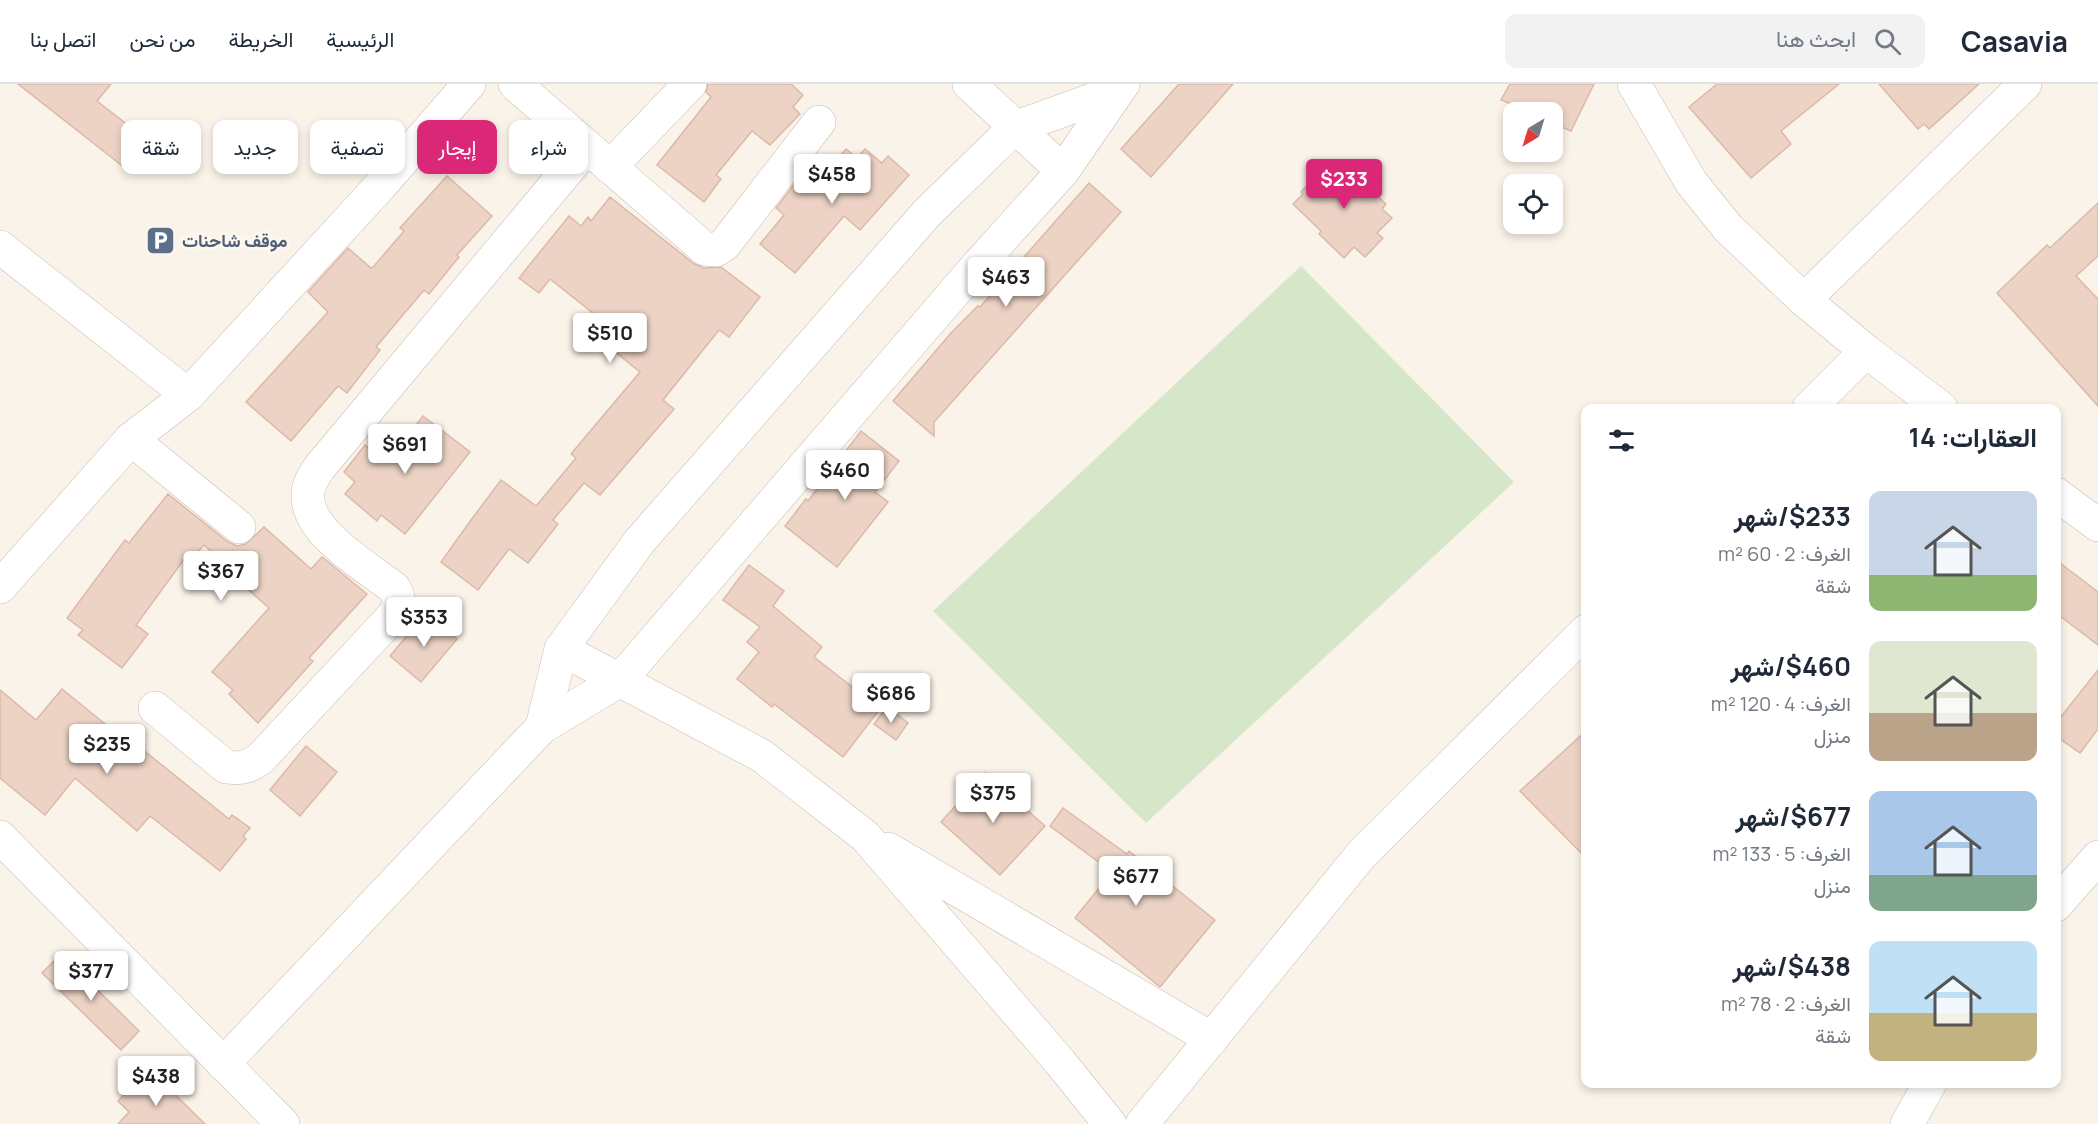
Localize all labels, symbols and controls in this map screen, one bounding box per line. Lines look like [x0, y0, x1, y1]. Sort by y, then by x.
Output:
search box [1505, 14, 1925, 68]
text: Casavia [1961, 22, 2068, 60]
text: ابحث هنا [1776, 24, 1856, 54]
text: اتصل بنا [30, 25, 96, 53]
text: من نحن [129, 25, 195, 53]
text: الخريطة [228, 25, 293, 53]
text: الرئيسية [326, 25, 394, 53]
icon: search [1871, 25, 1904, 58]
north arrow [1503, 102, 1563, 162]
map controls [1503, 102, 1563, 234]
chip: شقة [121, 120, 201, 174]
chip: جديد [213, 120, 298, 174]
chip: تصفية [310, 120, 405, 174]
chip: إيجار [417, 120, 497, 174]
chip: شراء [509, 120, 588, 174]
pin: $458 [796, 154, 868, 205]
pin: $233 [1308, 159, 1380, 210]
text: $458 [808, 160, 856, 187]
text: $233 [1320, 165, 1368, 192]
button: locate [1503, 174, 1563, 234]
parking icon: موقف شاحنات [145, 225, 177, 257]
place label: موقف شاحنات [182, 228, 288, 252]
pin: $463 [970, 257, 1042, 308]
text: $463 [982, 263, 1030, 290]
pin: $510 [574, 313, 646, 364]
text: $510 [587, 319, 633, 346]
text: العقارات: 14 [1909, 419, 2037, 455]
pin: $691 [369, 424, 441, 475]
icon: filters [1605, 424, 1638, 457]
text: $691 [382, 430, 428, 457]
pin: $460 [809, 450, 881, 501]
text: $460 [820, 456, 870, 483]
text: $233/شهر [1734, 498, 1851, 534]
icon: home [1917, 515, 1989, 587]
text: الغرف: 2 · 60 m² [1718, 540, 1851, 567]
pin: $367 [185, 551, 257, 602]
text: $367 [197, 557, 245, 584]
text: شقة [1815, 572, 1851, 599]
pin: $353 [388, 597, 460, 648]
text: $353 [400, 603, 448, 630]
text: $460/شهر [1730, 648, 1851, 684]
icon: home [1917, 665, 1989, 737]
pin: $686 [855, 673, 927, 724]
text: $686 [866, 679, 916, 706]
text: الغرف: 4 · 120 m² [1711, 690, 1851, 717]
text: منزل [1814, 722, 1851, 749]
pin: $235 [71, 724, 143, 775]
text: $235 [83, 730, 131, 757]
pin: $375 [957, 773, 1029, 824]
text: $375 [970, 779, 1016, 806]
text: $677/شهر [1735, 798, 1851, 834]
icon: home [1917, 815, 1989, 887]
text: الغرف: 5 · 133 m² [1712, 840, 1851, 867]
pin: $677 [1100, 856, 1172, 907]
text: $677 [1113, 862, 1159, 889]
text: منزل [1814, 872, 1851, 899]
text: $438/شهر [1733, 948, 1851, 984]
pin: $377 [55, 951, 127, 1002]
text: $377 [68, 957, 114, 984]
icon: home [1917, 965, 1989, 1037]
text: الغرف: 2 · 78 m² [1721, 990, 1851, 1017]
text: شقة [1815, 1022, 1851, 1049]
pin: $438 [120, 1056, 192, 1107]
text: $438 [132, 1062, 180, 1089]

